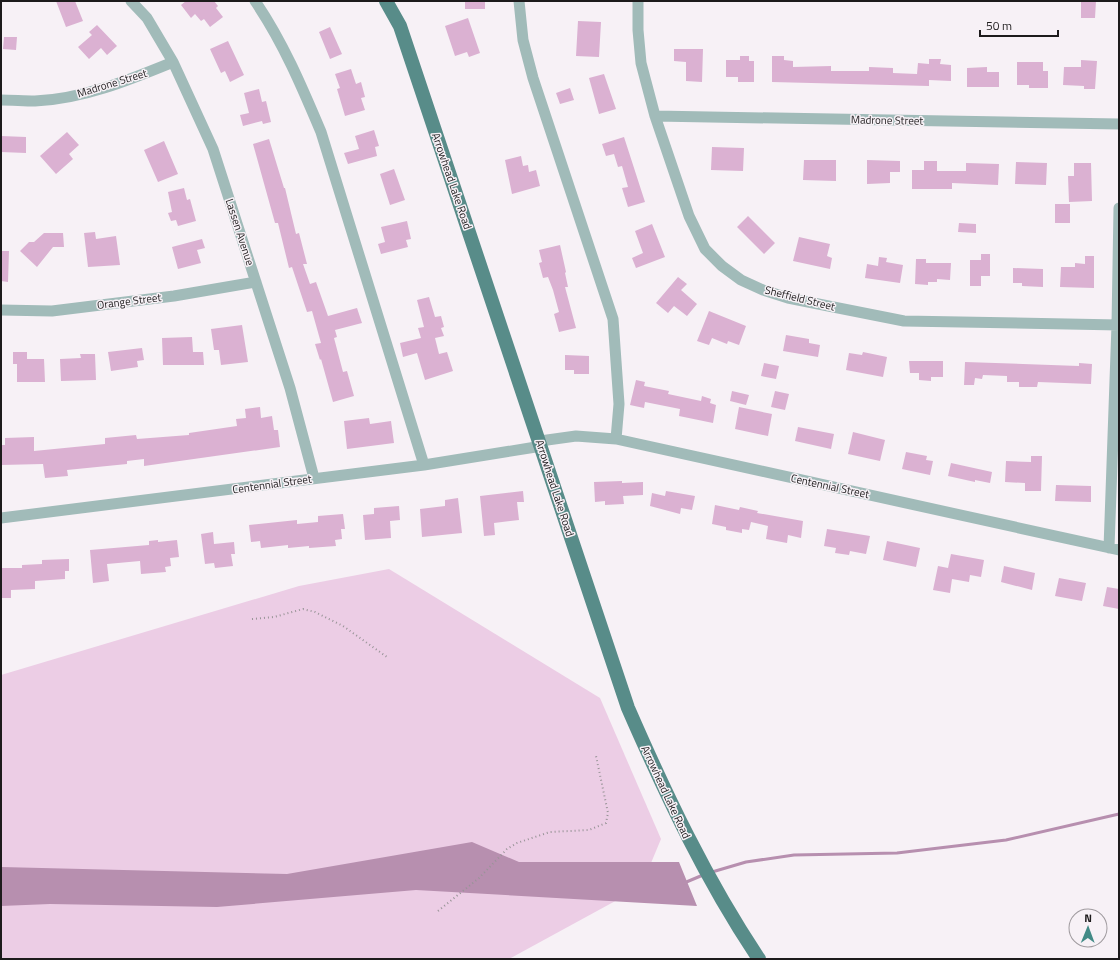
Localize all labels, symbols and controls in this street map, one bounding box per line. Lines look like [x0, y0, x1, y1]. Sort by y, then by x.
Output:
scale bar [980, 12, 1058, 38]
text: 50 m [986, 16, 1012, 35]
street label: Madrone Street [75, 65, 149, 101]
street label: Madrone Street [851, 111, 923, 129]
street label: Arrowhead Lake Road [428, 131, 476, 232]
street label: Lassen Avenue [222, 197, 258, 268]
street label: Sheffield Street [763, 282, 837, 314]
street label: Orange Street [96, 289, 162, 313]
street label: Arrowhead Lake Road [532, 437, 578, 539]
street label: Centennial Street [789, 470, 871, 502]
street label: Centennial Street [231, 471, 313, 497]
street label: Arrowhead Lake Road [637, 743, 695, 841]
north arrow [1068, 908, 1108, 948]
text: N [1084, 910, 1092, 926]

